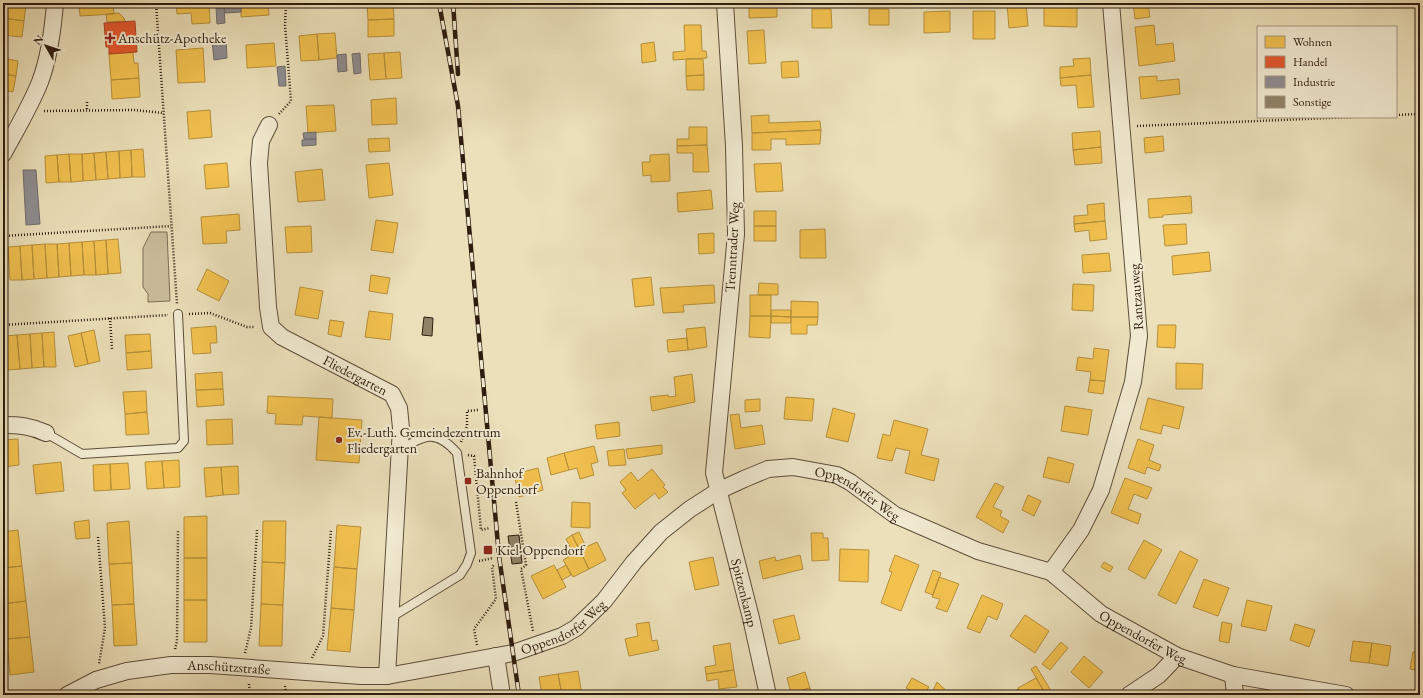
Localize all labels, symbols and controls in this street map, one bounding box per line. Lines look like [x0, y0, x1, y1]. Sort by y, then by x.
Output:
north arrow [26, 26, 66, 66]
legend [1257, 26, 1397, 118]
place label: Anschütz-Apotheke [117, 29, 227, 47]
text: N [30, 32, 47, 48]
marker: Anschütz-Apotheke [105, 33, 115, 43]
text: Wohnen [1293, 34, 1333, 50]
text: Handel [1293, 54, 1328, 70]
text: Industrie [1293, 74, 1335, 90]
text: Sonstige [1293, 94, 1332, 110]
street label: Trenntrader Weg [721, 200, 743, 293]
street label: Rantzauweg [1125, 262, 1147, 331]
street label: Fliedergarten [320, 351, 391, 399]
place label: Ev.-Luth. Gemeindezentrum Fliedergarten [347, 423, 501, 457]
marker: Ev.-Luth. Gemeindezentrum Fliedergarten [334, 435, 344, 445]
street label: Oppendorfer Weg [813, 462, 903, 525]
place label: Bahnhof Oppendorf [476, 464, 539, 498]
marker: Bahnhof Oppendorf [463, 476, 473, 486]
place label: Kiel-Oppendorf [497, 541, 585, 559]
marker: Kiel-Oppendorf [482, 544, 494, 556]
street label: Spitzenkamp [727, 557, 762, 629]
street label: Oppendorfer Weg [518, 595, 610, 659]
street label: Oppendorfer Weg [1096, 606, 1190, 668]
street label: Anschützstraße [186, 656, 271, 678]

